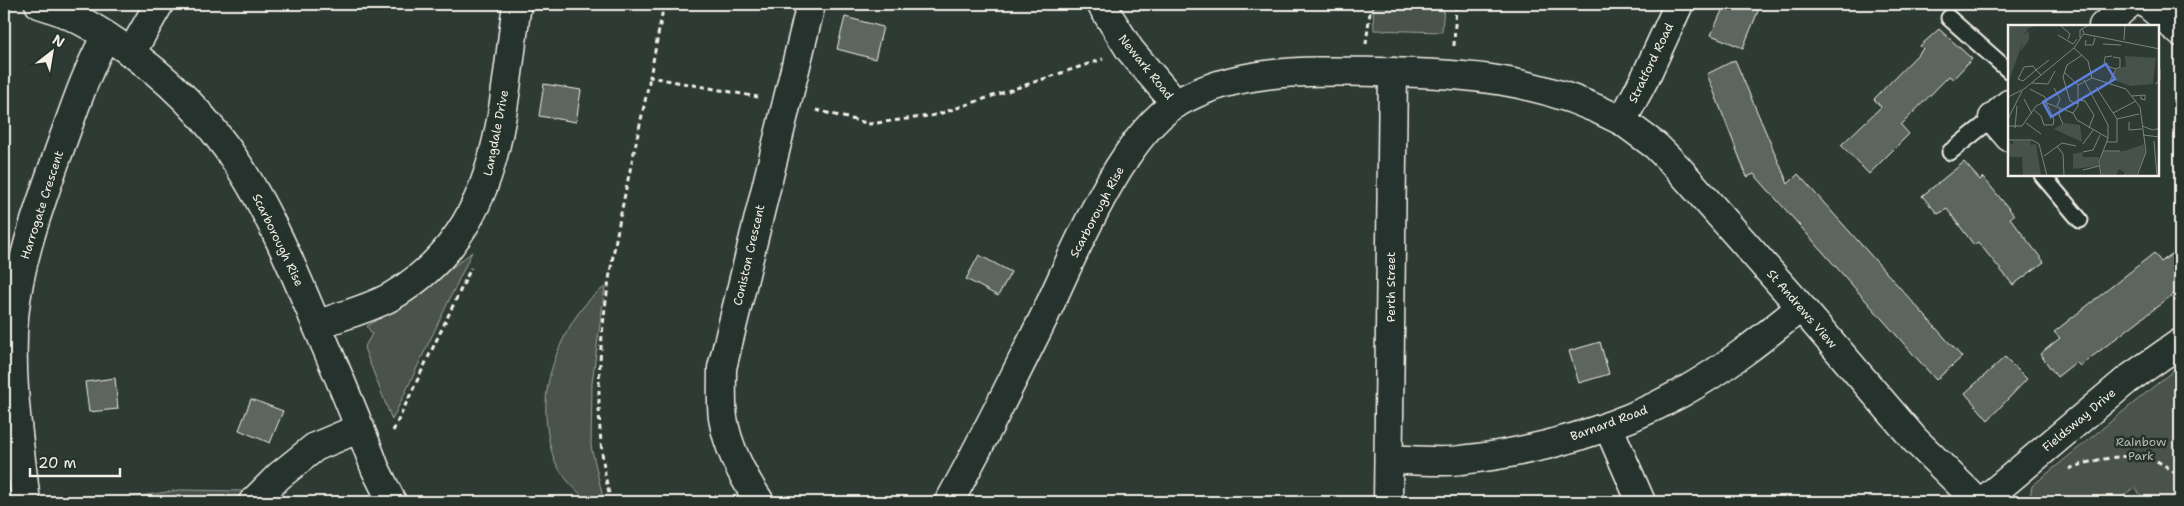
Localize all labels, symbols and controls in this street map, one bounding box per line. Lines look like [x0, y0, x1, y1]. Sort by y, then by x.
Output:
street label: Stratford Road [1625, 20, 1677, 106]
inset map [2008, 25, 2159, 176]
north arrow [28, 28, 78, 78]
text: N [49, 30, 68, 51]
street label: Newark Road [1115, 31, 1177, 103]
street label: Langdale Drive [480, 88, 512, 177]
street label: Harrogate Crescent [17, 149, 67, 261]
street label: Scarborough Rise [1066, 163, 1128, 260]
street label: Scarborough Rise [249, 191, 307, 289]
street label: Coniston Crescent [730, 203, 768, 307]
street label: Perth Street [1383, 252, 1399, 322]
street label: St Andrews View [1763, 266, 1841, 352]
street label: Fieldsway Drive [2039, 384, 2119, 455]
street label: Barnard Road [1568, 401, 1650, 444]
park label: Rainbow Park [2116, 434, 2167, 464]
scale bar [30, 446, 120, 478]
text: 20 m [38, 453, 77, 473]

